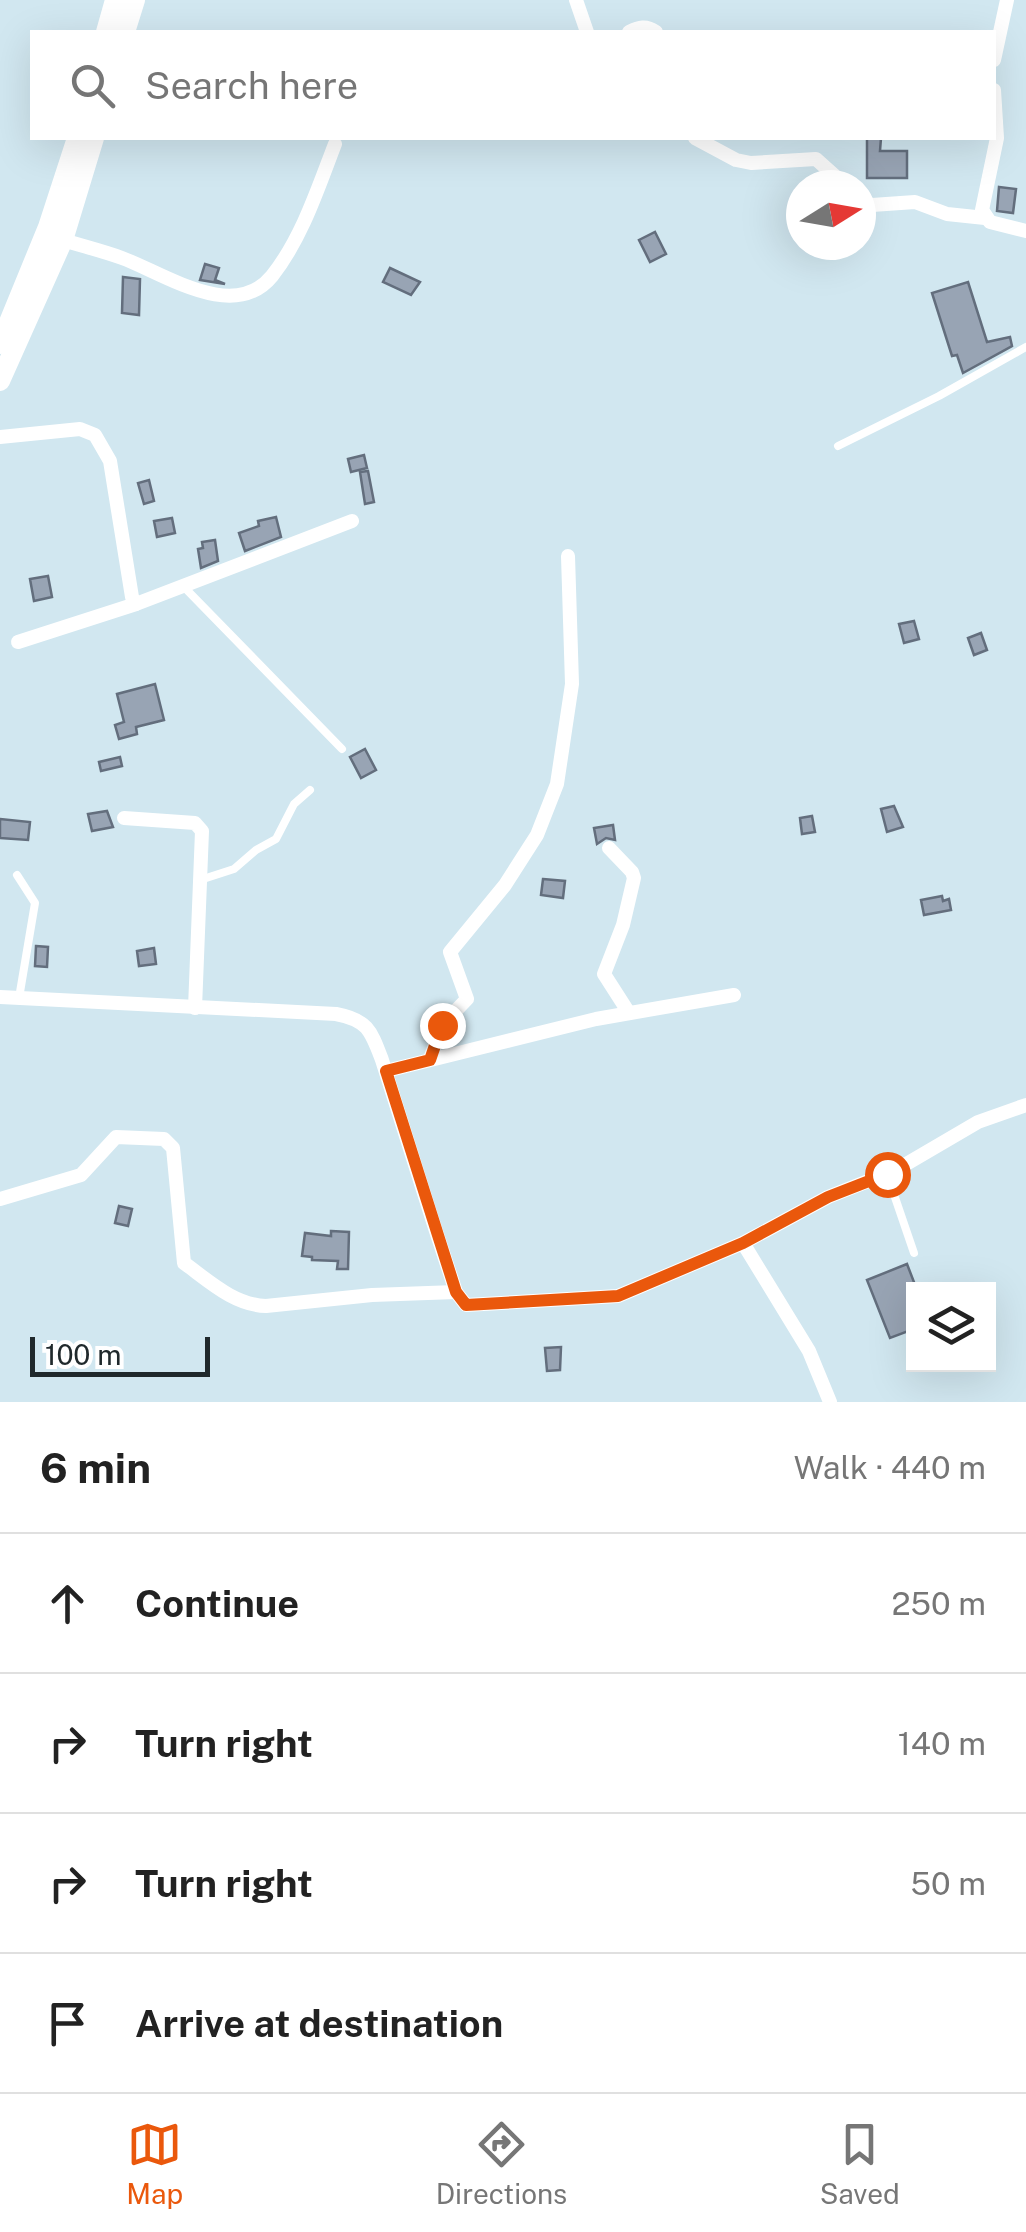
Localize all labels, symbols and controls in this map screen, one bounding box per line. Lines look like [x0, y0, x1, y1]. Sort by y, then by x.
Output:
search box [30, 30, 996, 140]
icon: search [65, 58, 120, 113]
text: Search here [145, 63, 358, 108]
north arrow [786, 170, 876, 260]
route end [420, 1003, 466, 1049]
route start [865, 1152, 911, 1198]
map controls [906, 1282, 996, 1372]
button: layers [906, 1282, 996, 1372]
scale bar [30, 1332, 210, 1376]
text: 100 m [45, 1338, 122, 1371]
text: 6 min [40, 1443, 151, 1492]
text: Walk · 440 m [794, 1449, 986, 1486]
icon: ahead [40, 1576, 95, 1631]
text: Continue [135, 1581, 299, 1626]
text: 250 m [891, 1585, 986, 1622]
icon: right [40, 1716, 95, 1771]
text: Turn right [135, 1721, 313, 1766]
text: 140 m [898, 1725, 986, 1762]
icon: right [40, 1856, 95, 1911]
text: Turn right [135, 1861, 313, 1906]
text: 50 m [910, 1865, 986, 1902]
icon: arrive [40, 1996, 95, 2051]
text: Arrive at destination [135, 2001, 503, 2046]
tab: Map [126, 2117, 183, 2210]
tab: Directions [436, 2117, 567, 2210]
tab: Saved [820, 2117, 900, 2210]

